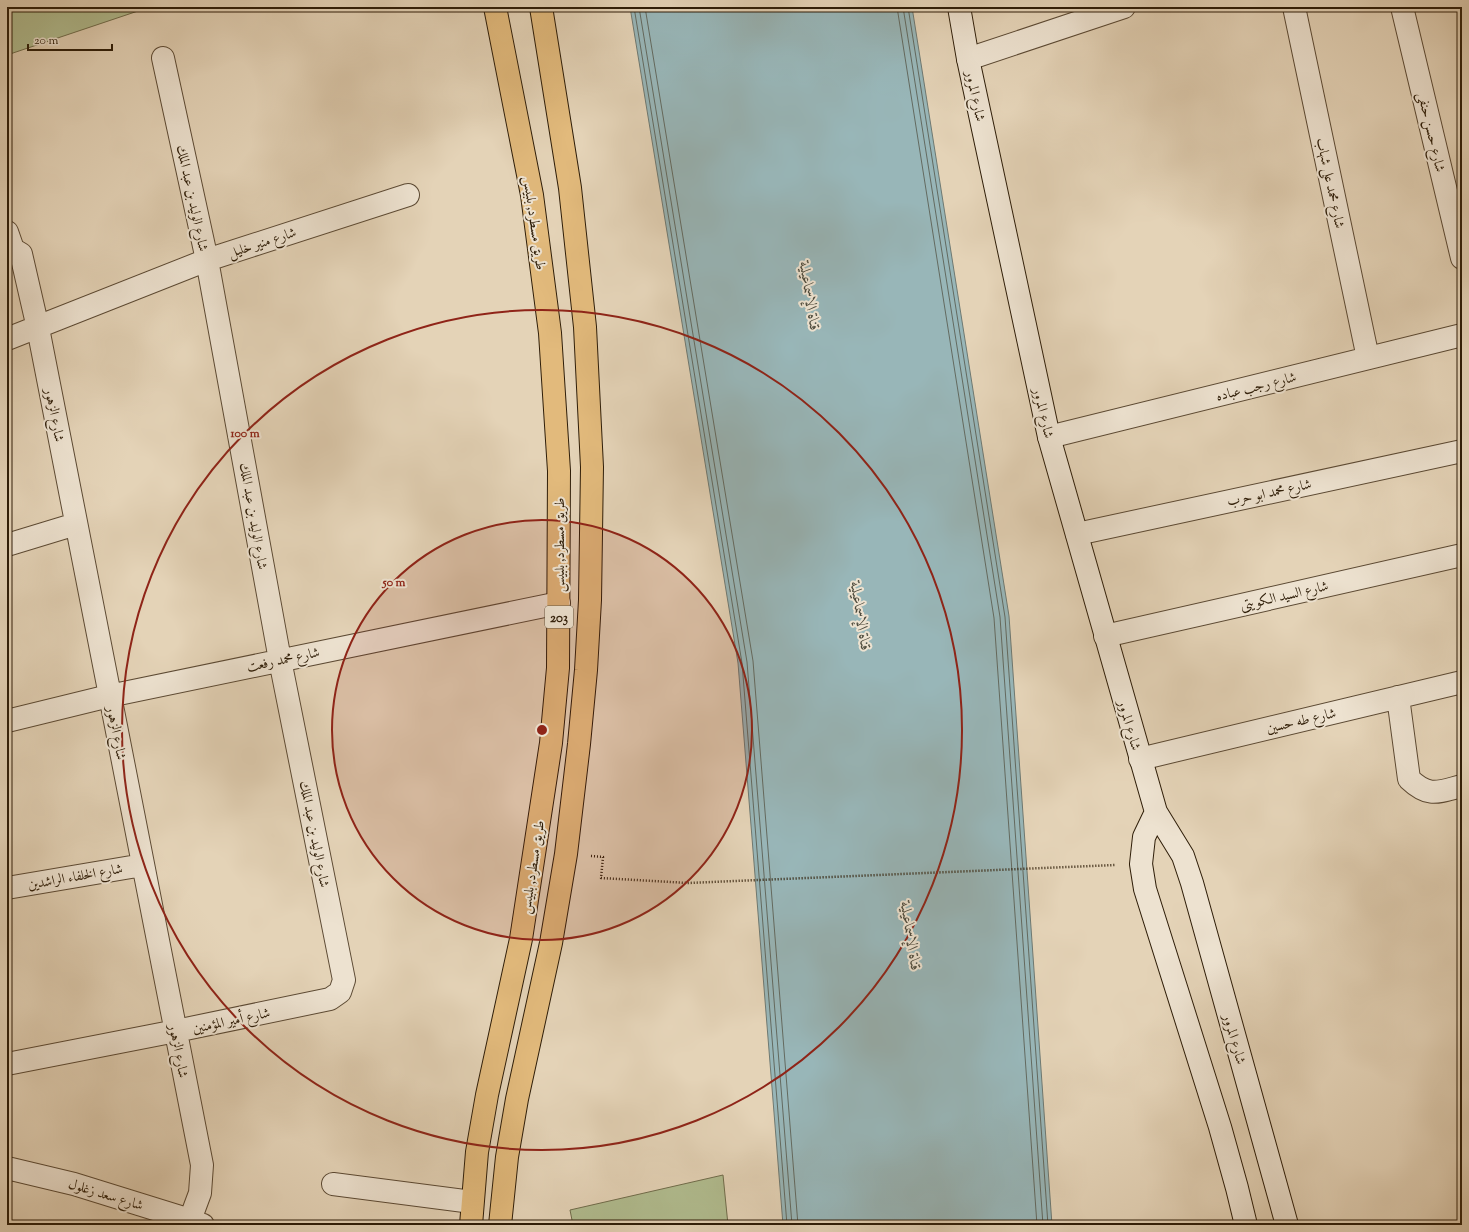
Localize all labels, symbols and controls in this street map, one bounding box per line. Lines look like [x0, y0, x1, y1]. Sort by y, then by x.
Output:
scale bar [28, 26, 112, 52]
text: 20 m [34, 32, 59, 50]
street label: شارع المرور [959, 67, 989, 124]
street label: شارع حسن حنفى [1411, 91, 1449, 174]
street label: شارع محمد على شهاب [1310, 136, 1348, 231]
street label: شارع الوليد بن عبد الملك [170, 143, 212, 254]
street label: طريق مسطرد, بلبيس [517, 175, 550, 272]
street label: شارع منير خليل [226, 223, 299, 264]
water label: قناة الإسماعيلية [792, 258, 824, 333]
street label: شارع رجب عباده [1214, 368, 1299, 408]
street label: شارع المرور [1026, 384, 1058, 441]
street label: شارع الزهور [38, 385, 68, 444]
text: 100 m [229, 425, 260, 443]
street label: شارع الوليد بن عبد الملك [233, 461, 271, 571]
street label: شارع محمد ابو حرب [1225, 475, 1314, 513]
street label: طريق مسطرد, بلبيس [551, 498, 571, 592]
text: 50 m [382, 574, 406, 592]
street label: شارع السيد الكويتى [1238, 577, 1331, 617]
water label: قناة الإسماعيلية [843, 578, 875, 653]
road number: 203 [545, 606, 573, 628]
street label: شارع محمد رفعت [245, 643, 322, 678]
street label: شارع المرور [1111, 696, 1145, 753]
street label: شارع الزهور [100, 703, 130, 762]
street label: شارع طه حسين [1264, 704, 1338, 740]
centre of rings [535, 723, 549, 737]
street label: شارع الوليد بن عبد الملك [293, 779, 333, 890]
street label: طريق مسطرد, بلبيس [517, 819, 551, 916]
street label: شارع الخلفاء الراشدين [26, 860, 125, 896]
water label: قناة الإسماعيلية [893, 898, 925, 973]
street label: شارع أمير المؤمنين [190, 1002, 272, 1040]
street label: شارع المرور [1216, 1010, 1250, 1067]
street label: شارع الزهور [162, 1021, 192, 1080]
street label: شارع سعد زغلول [65, 1175, 145, 1217]

